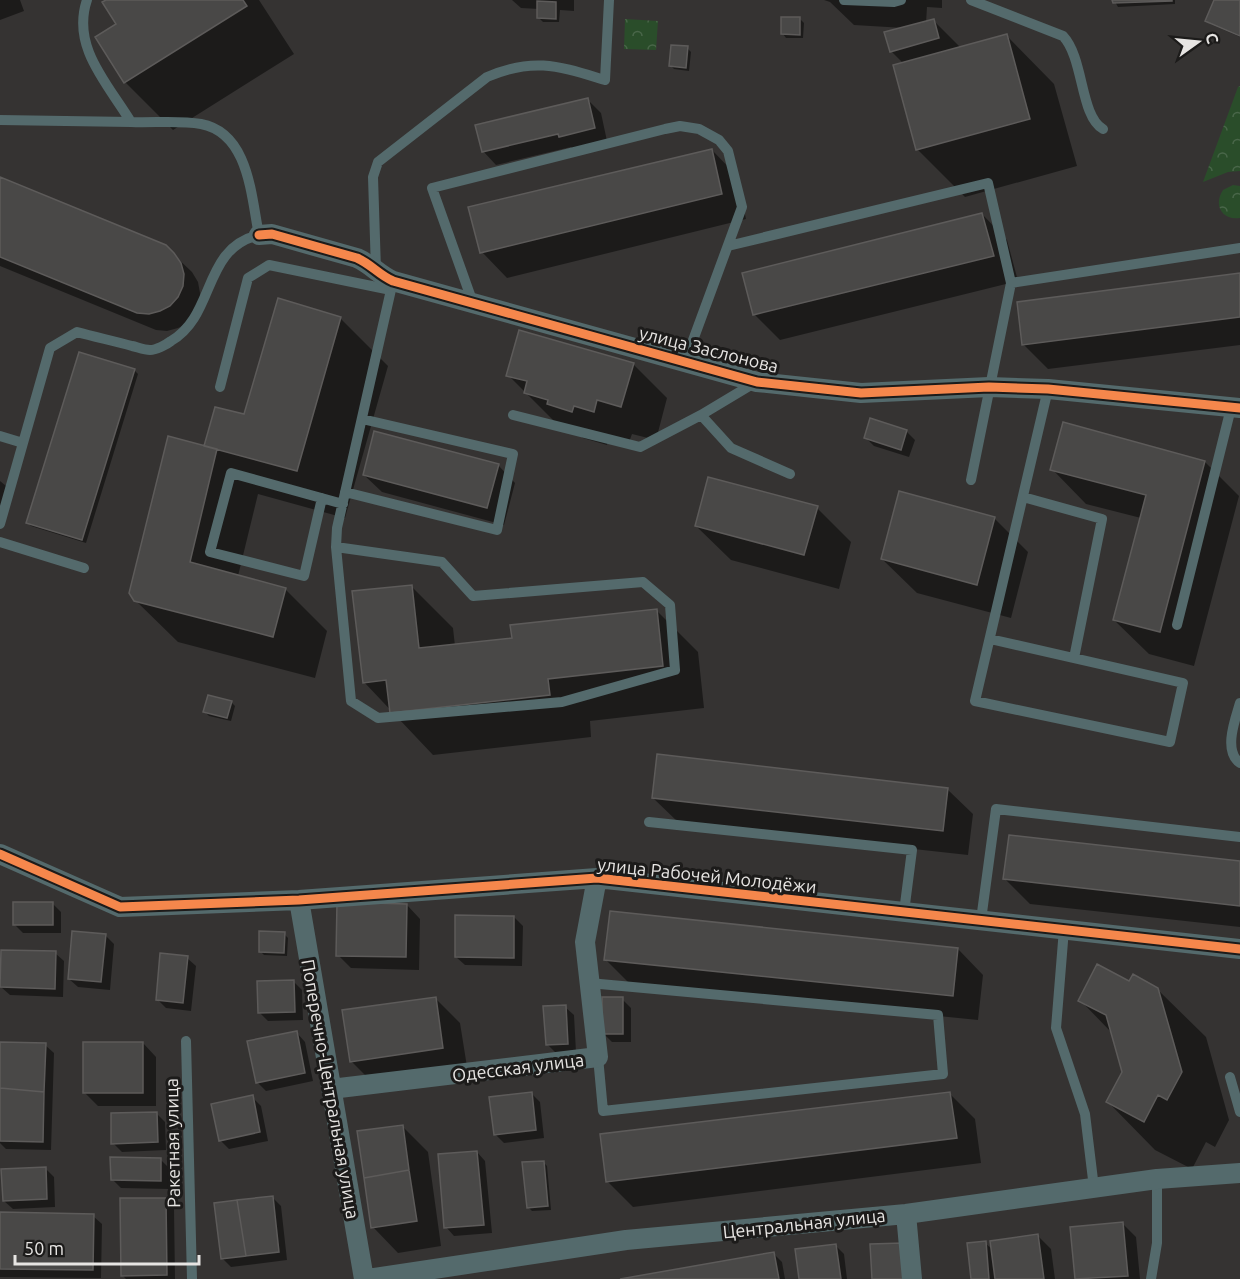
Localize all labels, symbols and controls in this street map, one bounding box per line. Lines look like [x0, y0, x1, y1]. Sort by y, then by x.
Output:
north arrow [1168, 12, 1228, 72]
text: С [1202, 31, 1223, 45]
street label: улица Заслонова [637, 322, 781, 376]
street label: улица Рабочей Молодёжи [596, 854, 818, 896]
street label: Поперечно-Центральная улица [298, 958, 364, 1220]
street label: Одесская улица [451, 1049, 585, 1085]
street label: Ракетная улица [161, 1078, 183, 1208]
street label: Центральная улица [722, 1205, 886, 1241]
scale bar [15, 1228, 200, 1266]
text: 50 m [24, 1238, 64, 1258]

